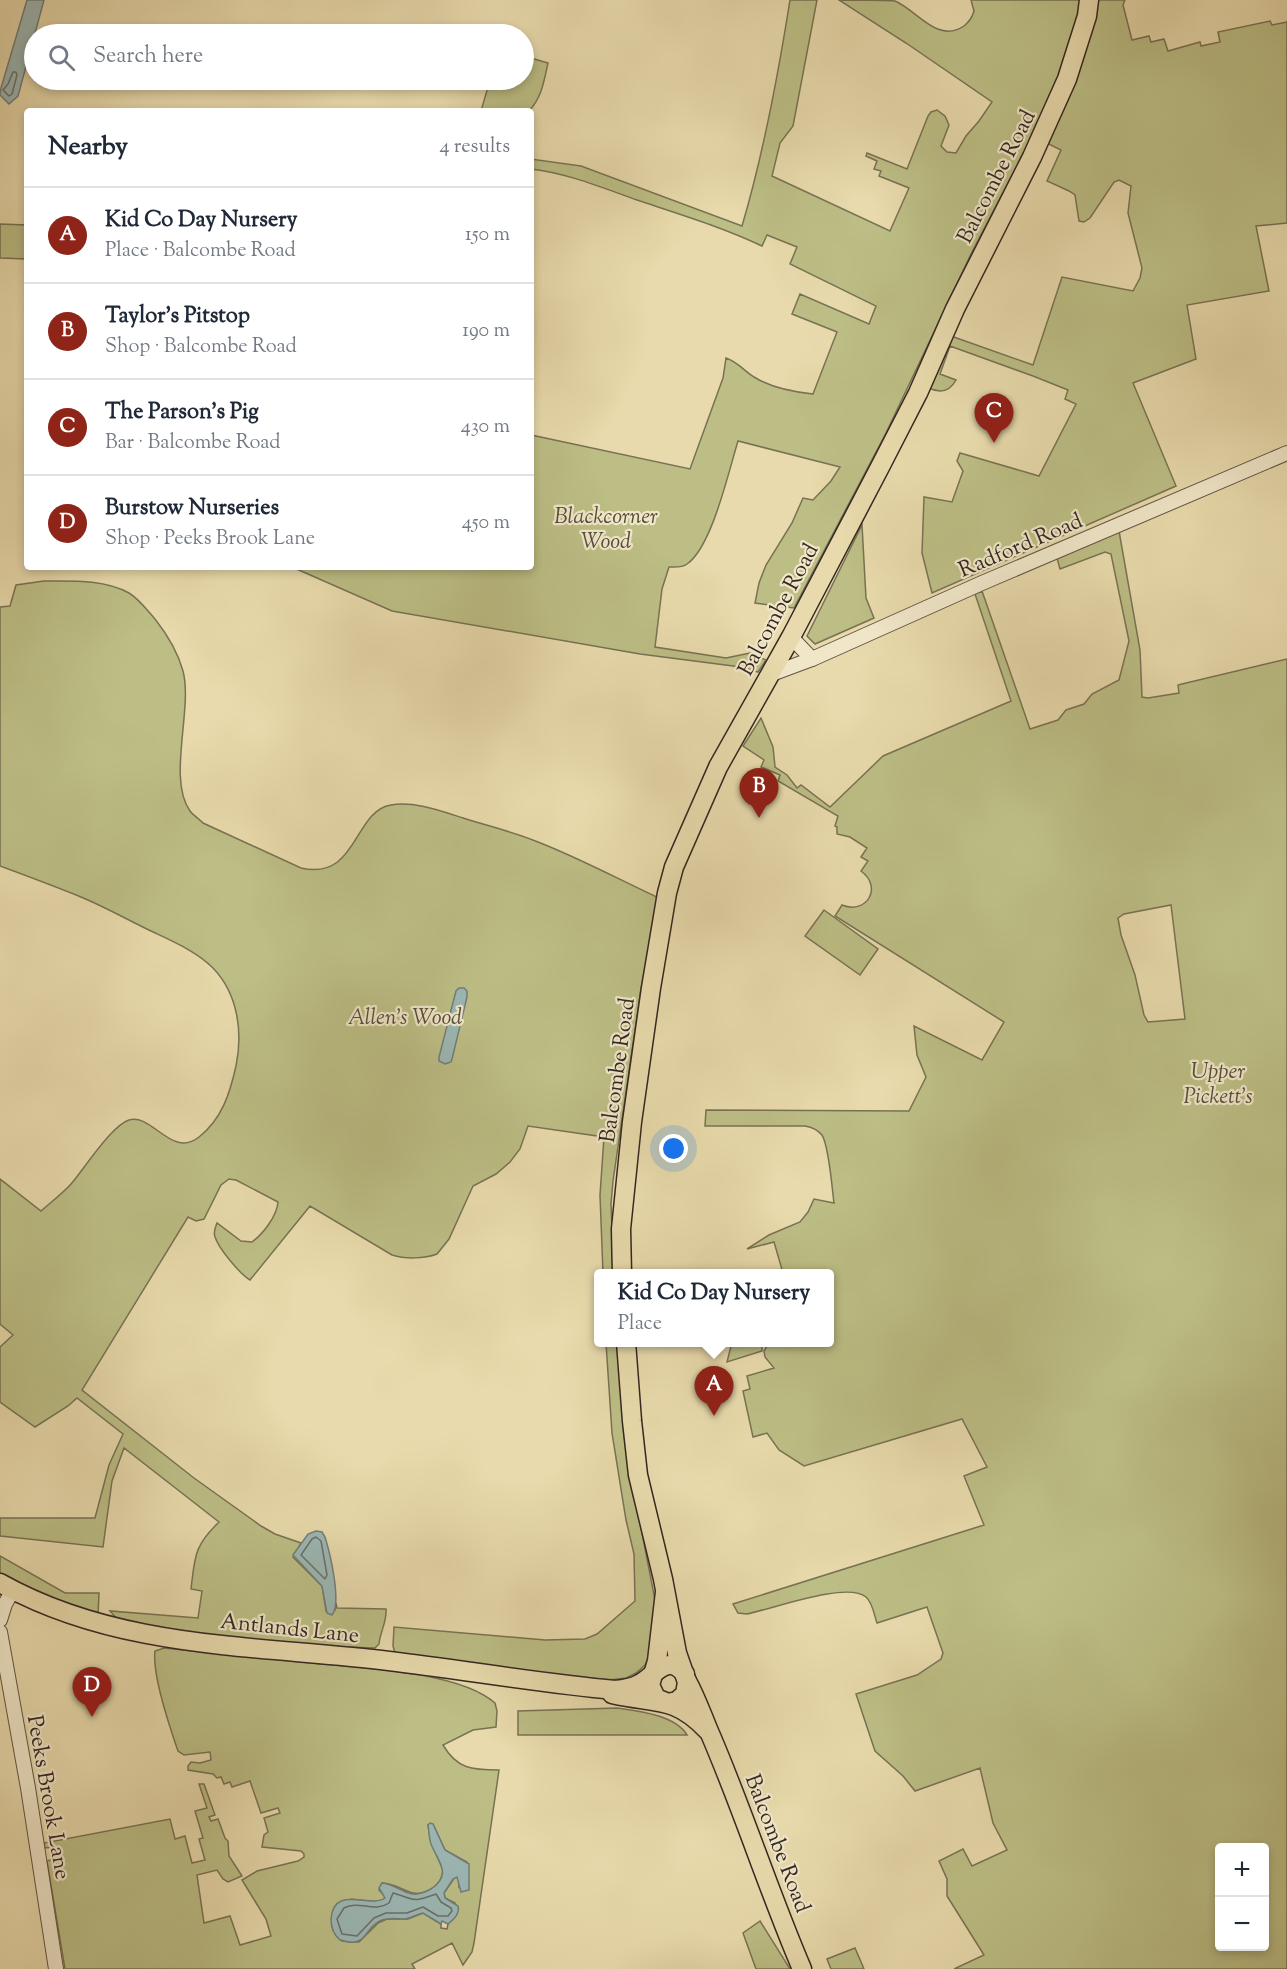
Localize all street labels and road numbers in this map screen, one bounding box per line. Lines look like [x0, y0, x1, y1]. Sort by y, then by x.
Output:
street label: Balcombe Road [950, 105, 1045, 250]
street label: Radford Road [954, 506, 1088, 587]
street label: Balcombe Road [731, 538, 828, 683]
street label: Balcombe Road [593, 996, 645, 1145]
street label: Antlands Lane [219, 1607, 361, 1653]
street label: Peeks Brook Lane [17, 1713, 77, 1882]
street label: Balcombe Road [735, 1770, 817, 1918]

